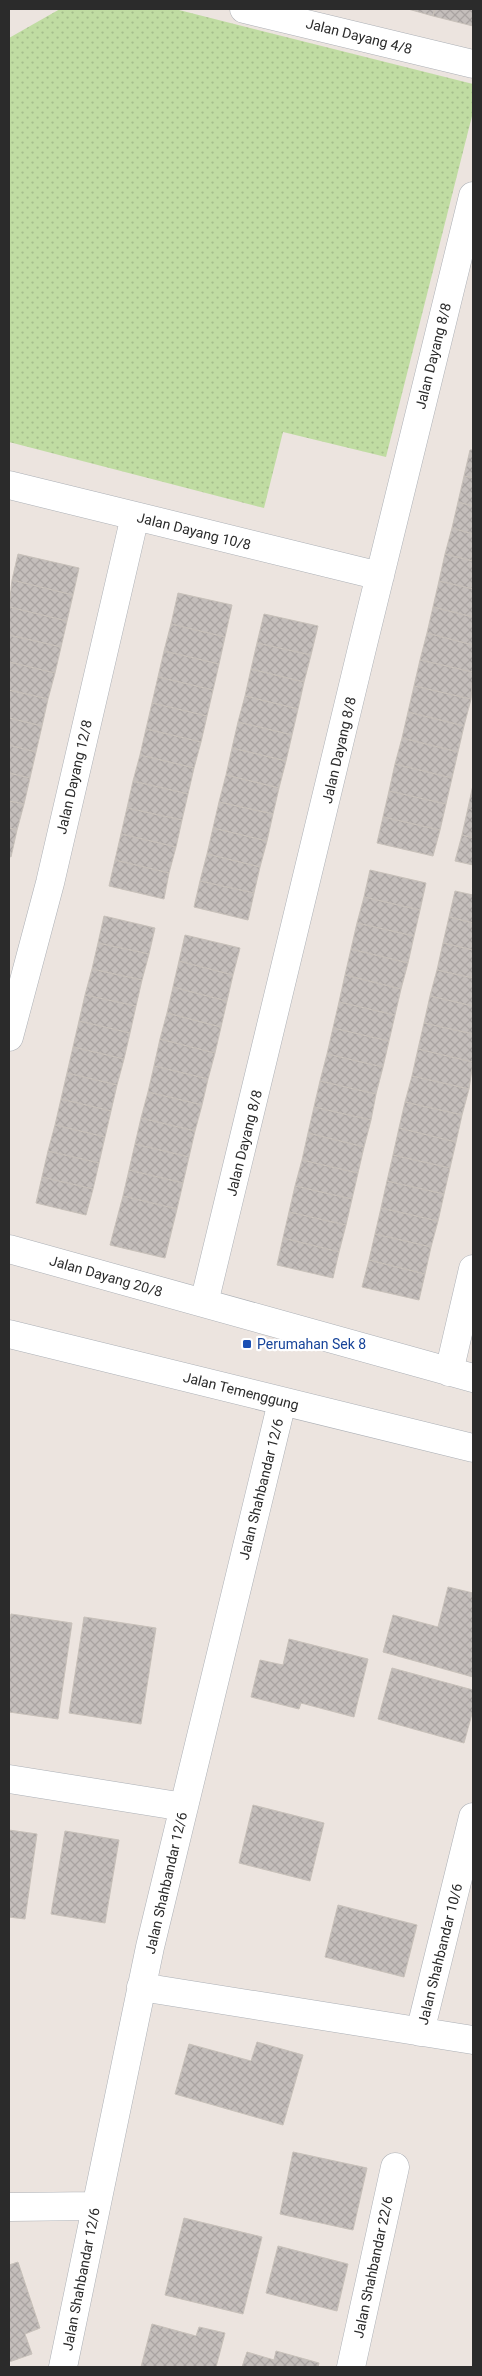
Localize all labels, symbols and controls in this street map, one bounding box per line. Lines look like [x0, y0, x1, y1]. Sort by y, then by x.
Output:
street label: Jalan Dayang 4/8 [304, 15, 414, 57]
street label: Jalan Dayang 8/8 [412, 301, 454, 411]
street label: Jalan Dayang 10/8 [135, 509, 253, 553]
street label: Jalan Dayang 8/8 [319, 695, 359, 805]
street label: Jalan Dayang 12/8 [53, 718, 95, 836]
street label: Jalan Dayang 8/8 [223, 1088, 265, 1198]
street label: Jalan Dayang 20/8 [48, 1252, 164, 1300]
place label: Perumahan Sek 8 [257, 1336, 366, 1352]
marker: Perumahan Sek 8 [241, 1338, 253, 1350]
street label: Jalan Temenggung [181, 1369, 301, 1413]
street label: Jalan Shahbandar 12/6 [236, 1416, 286, 1561]
street label: Jalan Shahbandar 12/6 [142, 1810, 190, 1956]
street label: Jalan Shahbandar 10/6 [415, 1881, 465, 2026]
street label: Jalan Shahbandar 22/6 [350, 2194, 396, 2340]
street label: Jalan Shahbandar 12/6 [59, 2206, 103, 2352]

